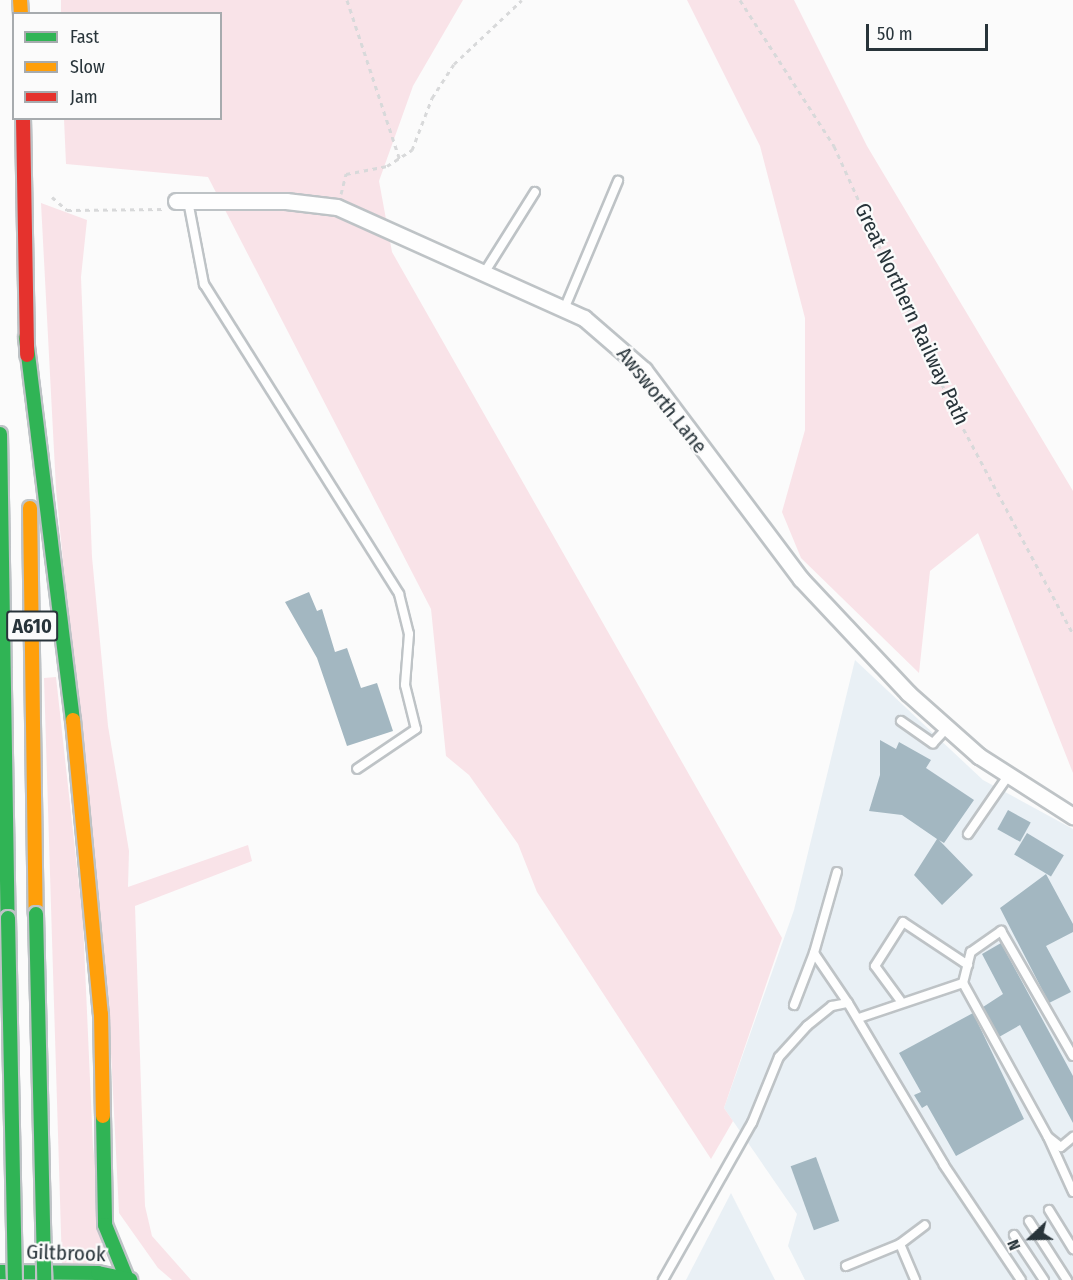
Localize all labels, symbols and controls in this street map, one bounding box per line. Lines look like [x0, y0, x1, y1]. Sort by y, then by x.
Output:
legend [12, 12, 222, 120]
scale bar [869, 12, 990, 50]
text: 50 m [877, 23, 913, 45]
text: Fast [70, 26, 99, 48]
text: Slow [70, 56, 105, 78]
text: Jam [70, 86, 98, 108]
street label: Great Northern Railway Path [849, 199, 975, 429]
street label: Awsworth Lane [611, 342, 713, 458]
road number: A610 [5, 609, 59, 643]
north arrow [1001, 1208, 1061, 1268]
text: N [1003, 1237, 1024, 1253]
street label: Giltbrook [26, 1239, 106, 1267]

